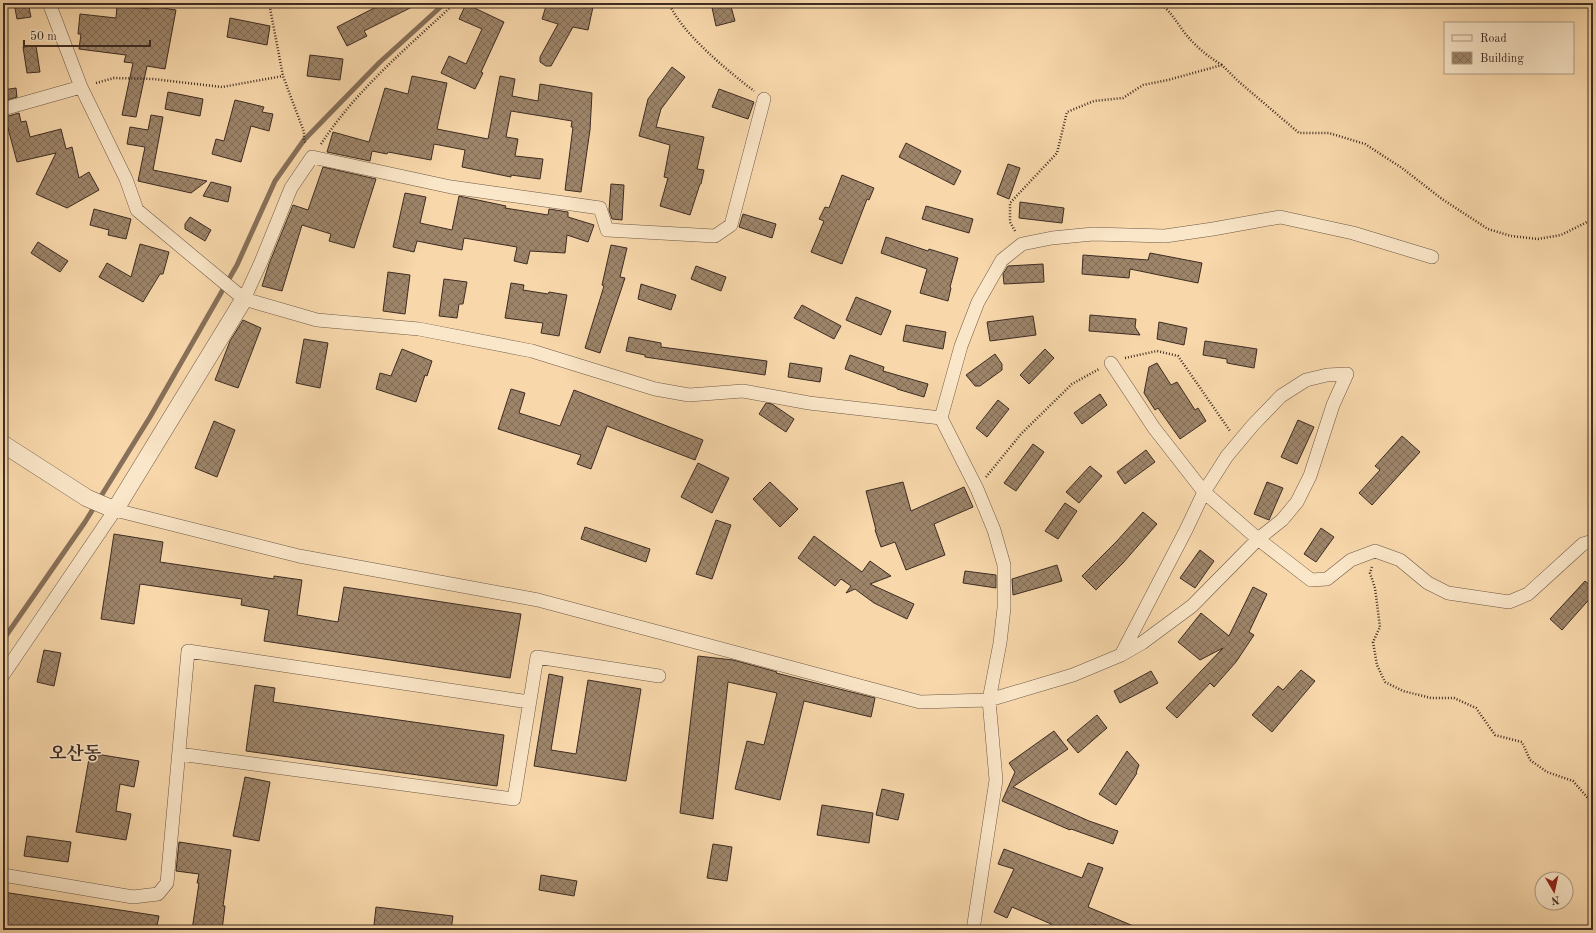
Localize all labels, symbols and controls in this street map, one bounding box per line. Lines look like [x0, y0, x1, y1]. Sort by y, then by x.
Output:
scale bar [24, 22, 150, 48]
legend [1444, 22, 1574, 74]
text: 50 m [30, 30, 57, 43]
text: Road [1480, 33, 1507, 45]
text: Building [1480, 53, 1524, 65]
district label: 오산동 [49, 743, 102, 763]
north arrow [1534, 871, 1574, 911]
text: N [1550, 893, 1560, 906]

